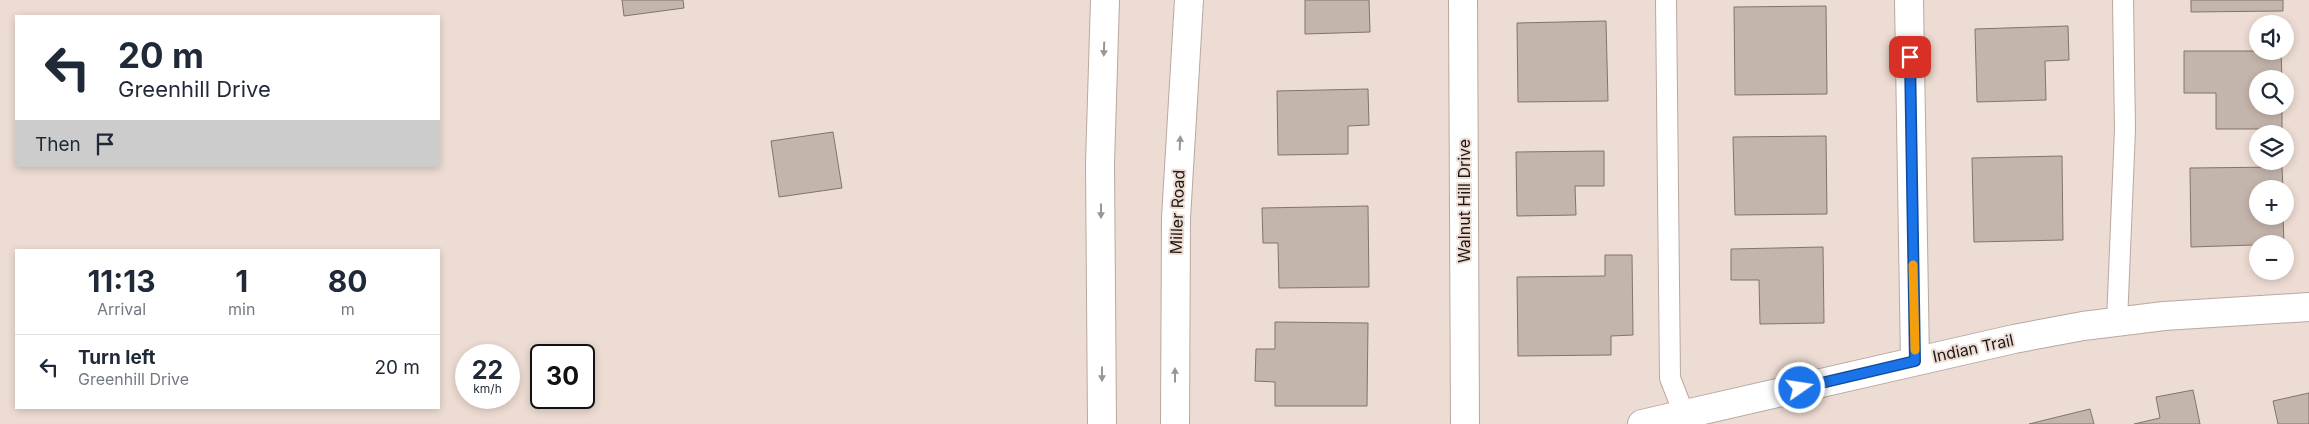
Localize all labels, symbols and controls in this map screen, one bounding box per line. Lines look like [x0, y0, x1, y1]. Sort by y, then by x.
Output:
map controls [2249, 15, 2294, 280]
button: sound [2249, 15, 2294, 60]
text: 20 m [118, 34, 204, 76]
icon: left [35, 35, 100, 100]
pin [1889, 36, 1931, 78]
one-way arrow [1100, 41, 1108, 57]
icon: arrive [1896, 43, 1924, 71]
button: search [2249, 70, 2294, 115]
text: Greenhill Drive [118, 76, 271, 102]
button: layers [2249, 125, 2294, 170]
icon: arrive [91, 130, 119, 158]
text: Then [35, 133, 81, 156]
one-way arrow [1177, 135, 1185, 151]
street label: Walnut Hill Drive [1454, 139, 1474, 263]
street label: Miller Road [1166, 169, 1188, 255]
button: + [2249, 180, 2294, 225]
one-way arrow [1097, 203, 1105, 219]
button: − [2249, 235, 2294, 280]
text: 11:13 [87, 263, 156, 299]
text: 1 [235, 263, 248, 299]
text: 80 [328, 263, 368, 299]
text: Arrival [97, 299, 146, 319]
text: min [228, 299, 255, 319]
text: m [341, 299, 355, 319]
street label: Indian Trail [1931, 330, 2015, 366]
speed limit sign: 30 [530, 344, 595, 409]
text: Turn left [78, 346, 156, 369]
icon: left [35, 353, 63, 381]
text: 22 [472, 355, 503, 385]
text: 20 m [374, 356, 420, 379]
position arrow [1773, 361, 1825, 413]
one-way arrow [1098, 366, 1106, 382]
one-way arrow [1171, 367, 1179, 383]
text: Greenhill Drive [78, 369, 189, 389]
text: km/h [473, 381, 502, 396]

